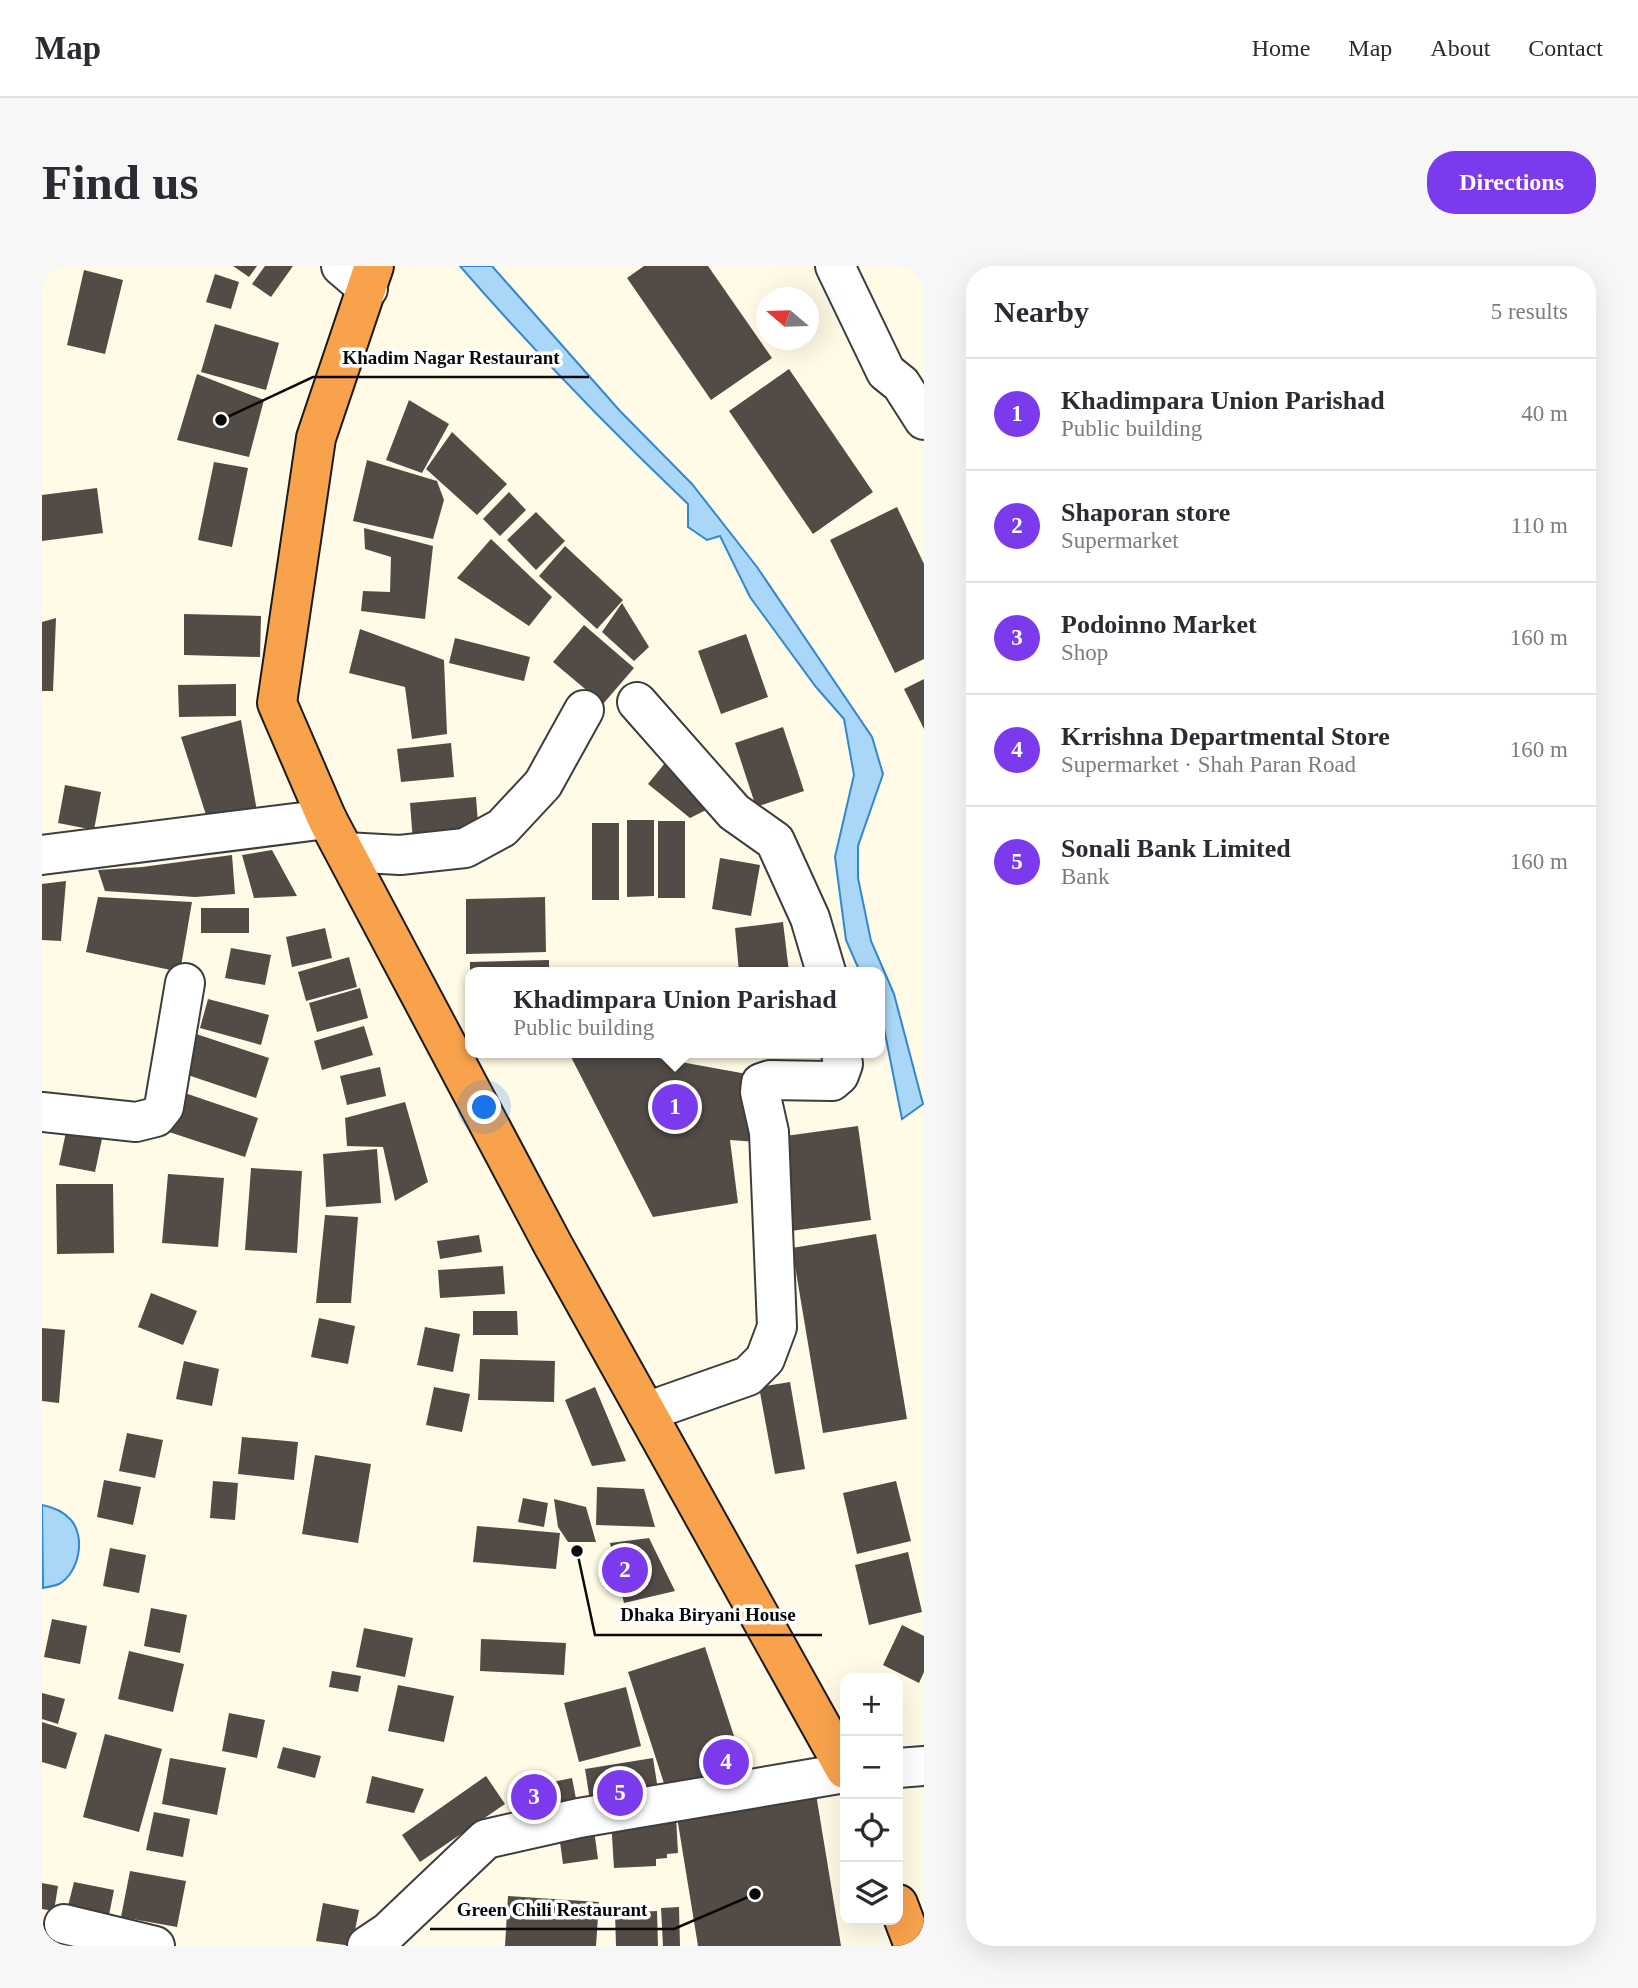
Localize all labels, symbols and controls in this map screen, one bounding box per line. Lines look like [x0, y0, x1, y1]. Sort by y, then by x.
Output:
text: Map [35, 30, 101, 66]
text: Home [1252, 35, 1310, 61]
text: Map [1348, 35, 1392, 61]
text: About [1430, 35, 1490, 61]
text: Contact [1528, 35, 1603, 61]
button: Directions [1427, 151, 1596, 214]
text: Find us [42, 155, 199, 210]
north arrow [756, 287, 819, 350]
text: Nearby [994, 295, 1089, 328]
text: 5 results [1491, 299, 1568, 324]
callout: Khadim Nagar Restaurant [313, 337, 589, 377]
text: Khadim Nagar Restaurant [342, 347, 560, 368]
text: Khadimpara Union Parishad [1061, 386, 1385, 415]
text: 1 [1011, 401, 1023, 426]
text: 40 m [1521, 401, 1568, 426]
text: Public building [1061, 416, 1202, 441]
text: Shaporan store [1061, 498, 1230, 527]
text: 2 [1011, 513, 1023, 538]
text: 110 m [1511, 513, 1568, 538]
text: Supermarket [1061, 528, 1179, 553]
text: Podoinno Market [1061, 610, 1257, 639]
text: 3 [1011, 625, 1023, 650]
text: 160 m [1510, 625, 1568, 650]
text: Shop [1061, 640, 1108, 665]
text: Krrishna Departmental Store [1061, 722, 1390, 751]
text: 4 [1011, 737, 1023, 762]
text: 160 m [1510, 737, 1568, 762]
text: Supermarket · Shah Paran Road [1061, 752, 1356, 777]
text: Sonali Bank Limited [1061, 834, 1291, 863]
text: 5 [1011, 849, 1023, 874]
text: 160 m [1510, 849, 1568, 874]
text: Bank [1061, 864, 1110, 889]
popup [465, 967, 885, 1058]
text: Khadimpara Union Parishad [513, 985, 837, 1014]
text: Public building [513, 1015, 654, 1040]
pin: 1 [652, 1081, 698, 1133]
your location [467, 1090, 501, 1124]
pin: 2 [602, 1544, 648, 1596]
callout: Dhaka Biryani House [595, 1595, 822, 1635]
text: Dhaka Biryani House [620, 1604, 796, 1625]
map controls [840, 1673, 903, 1925]
button: + [840, 1673, 903, 1736]
pin: 4 [703, 1736, 749, 1788]
button: − [840, 1736, 903, 1799]
pin: 5 [597, 1767, 643, 1819]
pin: 3 [511, 1771, 557, 1823]
button: locate [840, 1799, 903, 1862]
button: layers [840, 1862, 903, 1925]
callout: Green Chili Restaurant [430, 1889, 674, 1929]
text: Green Chili Restaurant [457, 1899, 648, 1920]

